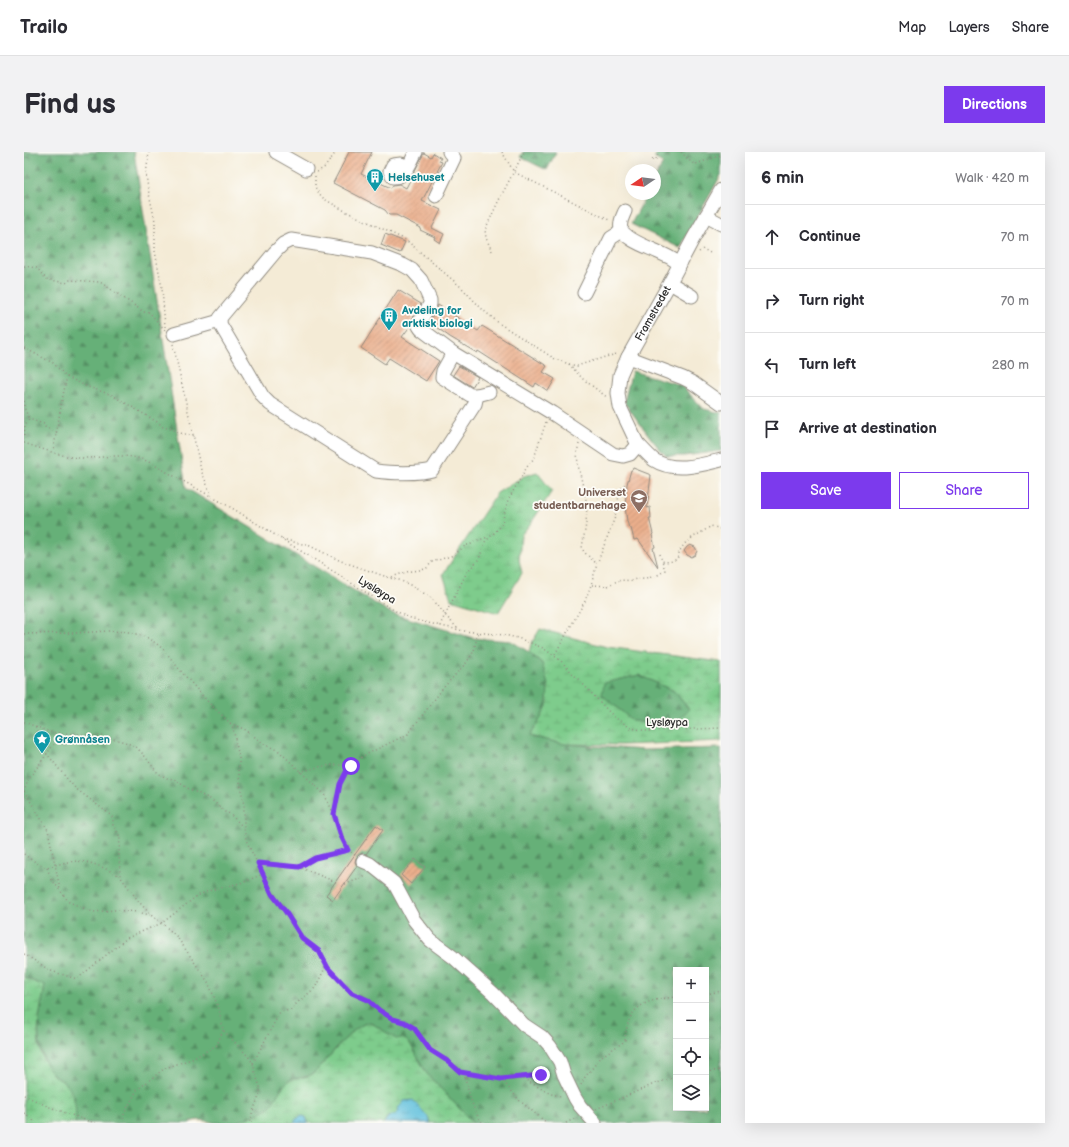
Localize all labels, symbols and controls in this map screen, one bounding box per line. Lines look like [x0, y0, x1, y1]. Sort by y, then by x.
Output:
text: Trailo [20, 16, 68, 39]
text: Map [898, 19, 926, 36]
text: Layers [948, 19, 990, 36]
text: Share [1012, 19, 1049, 36]
button: Directions [944, 86, 1045, 123]
text: Find us [24, 88, 116, 121]
north arrow [625, 164, 661, 200]
building icon: Helsehuset [365, 167, 385, 192]
text: 6 min [761, 168, 804, 188]
text: Walk · 420 m [955, 170, 1029, 186]
place label: Helsehuset [388, 171, 445, 184]
icon: ahead [761, 226, 783, 248]
text: Continue [799, 227, 861, 246]
text: 70 m [1001, 229, 1029, 245]
street label: Framstredet [632, 283, 674, 343]
icon: right [761, 290, 783, 312]
text: Turn right [799, 291, 864, 310]
text: 70 m [1001, 293, 1029, 309]
place label: Avdeling for arktisk biologi [401, 304, 473, 330]
building icon: Avdeling for arktisk biologi [379, 306, 399, 331]
icon: left [761, 354, 783, 376]
text: Turn left [799, 355, 856, 374]
text: 280 m [992, 357, 1029, 373]
icon: arrive [761, 418, 783, 440]
text: Arrive at destination [799, 419, 937, 438]
button: Save [761, 472, 891, 509]
button: Share [899, 472, 1029, 509]
place label: Universet studentbarnehage [534, 486, 626, 512]
school or university icon: Universet studentbarnehage [629, 488, 649, 513]
street label: Lysløypa [356, 573, 398, 607]
street label: Lysløypa [646, 716, 688, 729]
place icon: Grønnåsen [32, 729, 52, 754]
place label: Grønnåsen [55, 733, 110, 746]
route start [342, 757, 360, 775]
map controls [673, 967, 709, 1111]
button: + [673, 967, 709, 1003]
button: − [673, 1003, 709, 1039]
button: locate [673, 1039, 709, 1075]
route end [532, 1066, 550, 1084]
button: layers [673, 1075, 709, 1111]

